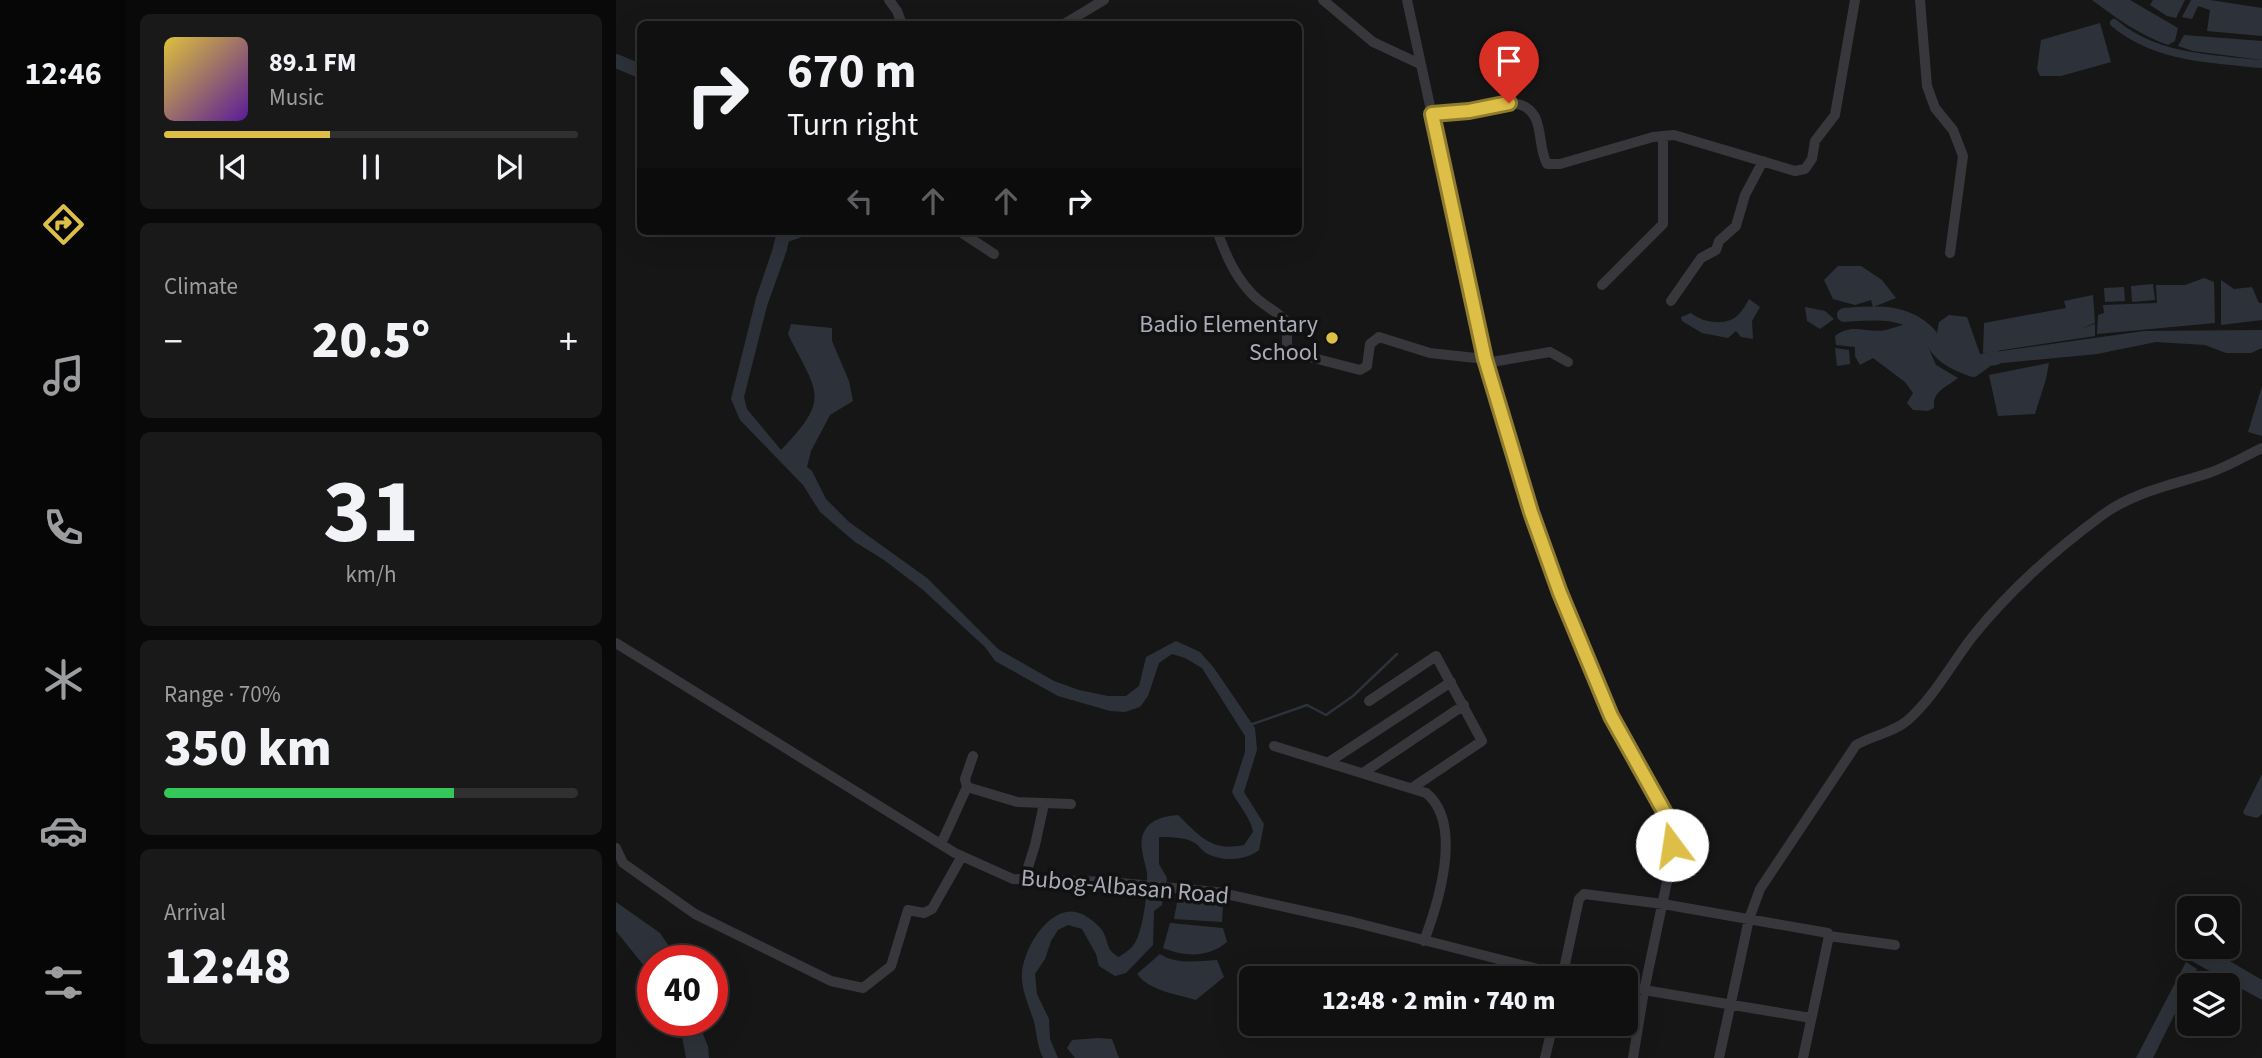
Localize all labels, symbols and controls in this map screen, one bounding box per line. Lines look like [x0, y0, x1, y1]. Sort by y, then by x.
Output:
pin [1479, 31, 1539, 103]
text: 670 m [787, 37, 916, 107]
icon: arrive [1490, 42, 1528, 80]
text: 89.1 FM [269, 44, 357, 81]
icon: right [672, 49, 763, 140]
text: 12:46 [24, 51, 102, 97]
text: Music [269, 81, 324, 114]
text: Turn right [787, 102, 918, 148]
icon: previous [214, 148, 252, 186]
icon: pause [352, 148, 390, 186]
icon: next [490, 148, 528, 186]
icon: left [841, 182, 879, 220]
icon: ahead [914, 182, 952, 220]
icon: ahead [987, 182, 1025, 220]
icon: right [1060, 182, 1098, 220]
icon: directions [39, 200, 88, 249]
text: Climate [164, 270, 238, 303]
text: 20.5° [312, 304, 430, 378]
place label: Badio Elementary School [1139, 307, 1318, 370]
text: − [164, 315, 183, 369]
text: + [559, 315, 578, 369]
marker: Badio Elementary School [1324, 330, 1340, 346]
icon: music [39, 351, 88, 400]
text: 31 [323, 448, 419, 577]
icon: phone [39, 503, 88, 552]
text: km/h [345, 558, 397, 591]
icon: climate [39, 655, 88, 704]
text: Range · 70% [164, 678, 281, 711]
text: 350 km [164, 712, 332, 786]
icon: car [39, 806, 88, 855]
position arrow [1635, 808, 1709, 882]
street label: Bubog-Albasan Road [1019, 860, 1231, 914]
text: Arrival [164, 896, 226, 929]
map controls [2177, 896, 2240, 1036]
button: search [2177, 896, 2240, 959]
text: 12:48 [164, 930, 291, 1004]
speed limit sign: 40 [637, 945, 728, 1036]
icon: filters [39, 958, 88, 1007]
button: layers [2177, 973, 2240, 1036]
text: 12:48 · 2 min · 740 m [1322, 982, 1555, 1019]

